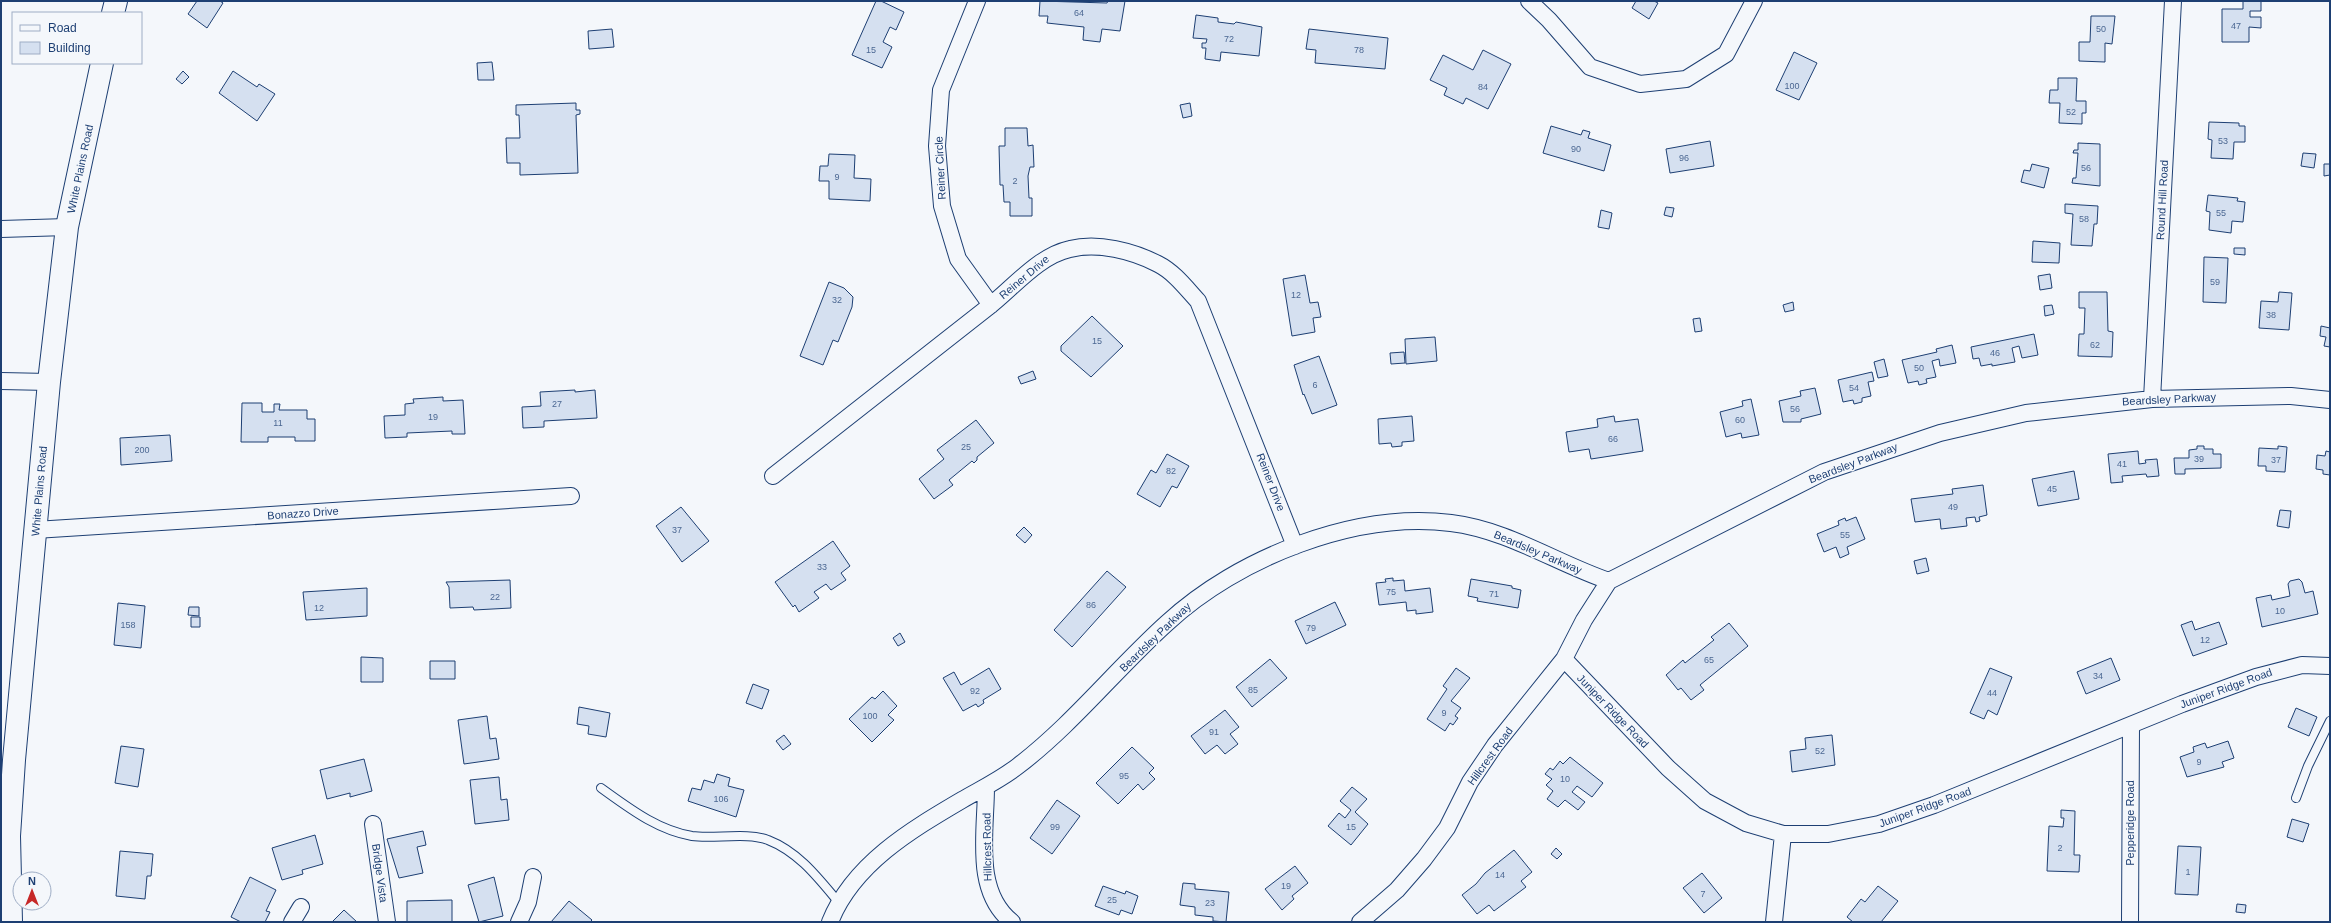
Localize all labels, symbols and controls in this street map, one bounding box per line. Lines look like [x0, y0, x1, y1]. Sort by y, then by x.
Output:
house number: 64 [1074, 8, 1084, 18]
legend [12, 12, 142, 64]
text: Road [48, 21, 77, 35]
house number: 47 [2231, 21, 2241, 31]
house number: 50 [2096, 24, 2106, 34]
house number: 72 [1224, 34, 1234, 44]
text: Building [48, 41, 91, 55]
house number: 15 [866, 45, 876, 55]
house number: 78 [1354, 45, 1364, 55]
house number: 100 [1784, 81, 1800, 91]
house number: 84 [1478, 82, 1488, 92]
house number: 52 [2066, 107, 2076, 117]
street label: White Plains Road [65, 123, 95, 215]
street label: Reiner Circle [932, 136, 948, 200]
house number: 53 [2218, 136, 2228, 146]
house number: 90 [1571, 144, 1581, 154]
house number: 96 [1679, 153, 1689, 163]
street label: Round Hill Road [2154, 160, 2170, 240]
house number: 56 [2081, 163, 2091, 173]
house number: 9 [834, 172, 840, 182]
house number: 2 [1012, 176, 1018, 186]
house number: 55 [2216, 208, 2226, 218]
house number: 58 [2079, 214, 2089, 224]
street label: Reiner Drive [997, 253, 1051, 301]
house number: 59 [2210, 277, 2220, 287]
house number: 12 [1291, 290, 1301, 300]
house number: 32 [832, 295, 842, 305]
house number: 38 [2266, 310, 2276, 320]
house number: 15 [1092, 336, 1102, 346]
house number: 62 [2090, 340, 2100, 350]
house number: 46 [1990, 348, 2000, 358]
house number: 50 [1914, 363, 1924, 373]
house number: 6 [1312, 380, 1318, 390]
house number: 54 [1849, 383, 1859, 393]
street label: Beardsley Parkway [2122, 391, 2217, 407]
house number: 27 [552, 399, 562, 409]
house number: 56 [1790, 404, 1800, 414]
house number: 19 [428, 412, 438, 422]
house number: 60 [1735, 415, 1745, 425]
house number: 11 [273, 418, 283, 428]
house number: 66 [1608, 434, 1618, 444]
street label: Beardsley Parkway [1807, 440, 1900, 485]
house number: 25 [961, 442, 971, 452]
street label: White Plains Road [29, 445, 49, 537]
house number: 200 [134, 445, 150, 455]
street label: Reiner Drive [1254, 451, 1288, 513]
house number: 39 [2194, 454, 2204, 464]
house number: 37 [2271, 455, 2281, 465]
house number: 41 [2117, 459, 2127, 469]
house number: 82 [1166, 466, 1176, 476]
house number: 45 [2047, 484, 2057, 494]
house number: 49 [1948, 502, 1958, 512]
street label: Bonazzo Drive [267, 505, 339, 521]
house number: 37 [672, 525, 682, 535]
street label: Beardsley Parkway [1492, 528, 1584, 576]
house number: 55 [1840, 530, 1850, 540]
house number: 33 [817, 562, 827, 572]
house number: 75 [1386, 587, 1396, 597]
house number: 71 [1489, 589, 1499, 599]
house number: 22 [490, 592, 500, 602]
house number: 86 [1086, 600, 1096, 610]
street label: Beardsley Parkway [1117, 600, 1193, 674]
house number: 12 [314, 603, 324, 613]
house number: 10 [2275, 606, 2285, 616]
house number: 158 [120, 620, 136, 630]
house number: 79 [1306, 623, 1316, 633]
house number: 12 [2200, 635, 2210, 645]
house number: 65 [1704, 655, 1714, 665]
street label: Juniper Ridge Road [2178, 666, 2274, 710]
house number: 34 [2093, 671, 2103, 681]
street label: Juniper Ridge Road [1575, 672, 1651, 750]
house number: 85 [1248, 685, 1258, 695]
house number: 92 [970, 686, 980, 696]
house number: 44 [1987, 688, 1997, 698]
house number: 9 [1441, 708, 1447, 718]
house number: 100 [862, 711, 878, 721]
street label: Hillcrest Road [1465, 725, 1515, 787]
house number: 91 [1209, 727, 1219, 737]
house number: 52 [1815, 746, 1825, 756]
house number: 9 [2196, 757, 2202, 767]
house number: 95 [1119, 771, 1129, 781]
house number: 10 [1560, 774, 1570, 784]
street label: Pepperidge Road [2124, 780, 2136, 866]
street label: Juniper Ridge Road [1877, 785, 1973, 829]
house number: 106 [713, 794, 729, 804]
street label: Hillcrest Road [980, 813, 994, 881]
house number: 99 [1050, 822, 1060, 832]
house number: 15 [1346, 822, 1356, 832]
street label: Bridge Vista [370, 843, 390, 904]
house number: 2 [2057, 843, 2063, 853]
house number: 1 [2185, 867, 2191, 877]
house number: 14 [1495, 870, 1505, 880]
north arrow [12, 871, 52, 911]
text: N [28, 875, 36, 887]
house number: 19 [1281, 881, 1291, 891]
house number: 7 [1700, 889, 1706, 899]
house number: 25 [1107, 895, 1117, 905]
house number: 23 [1205, 898, 1215, 908]

